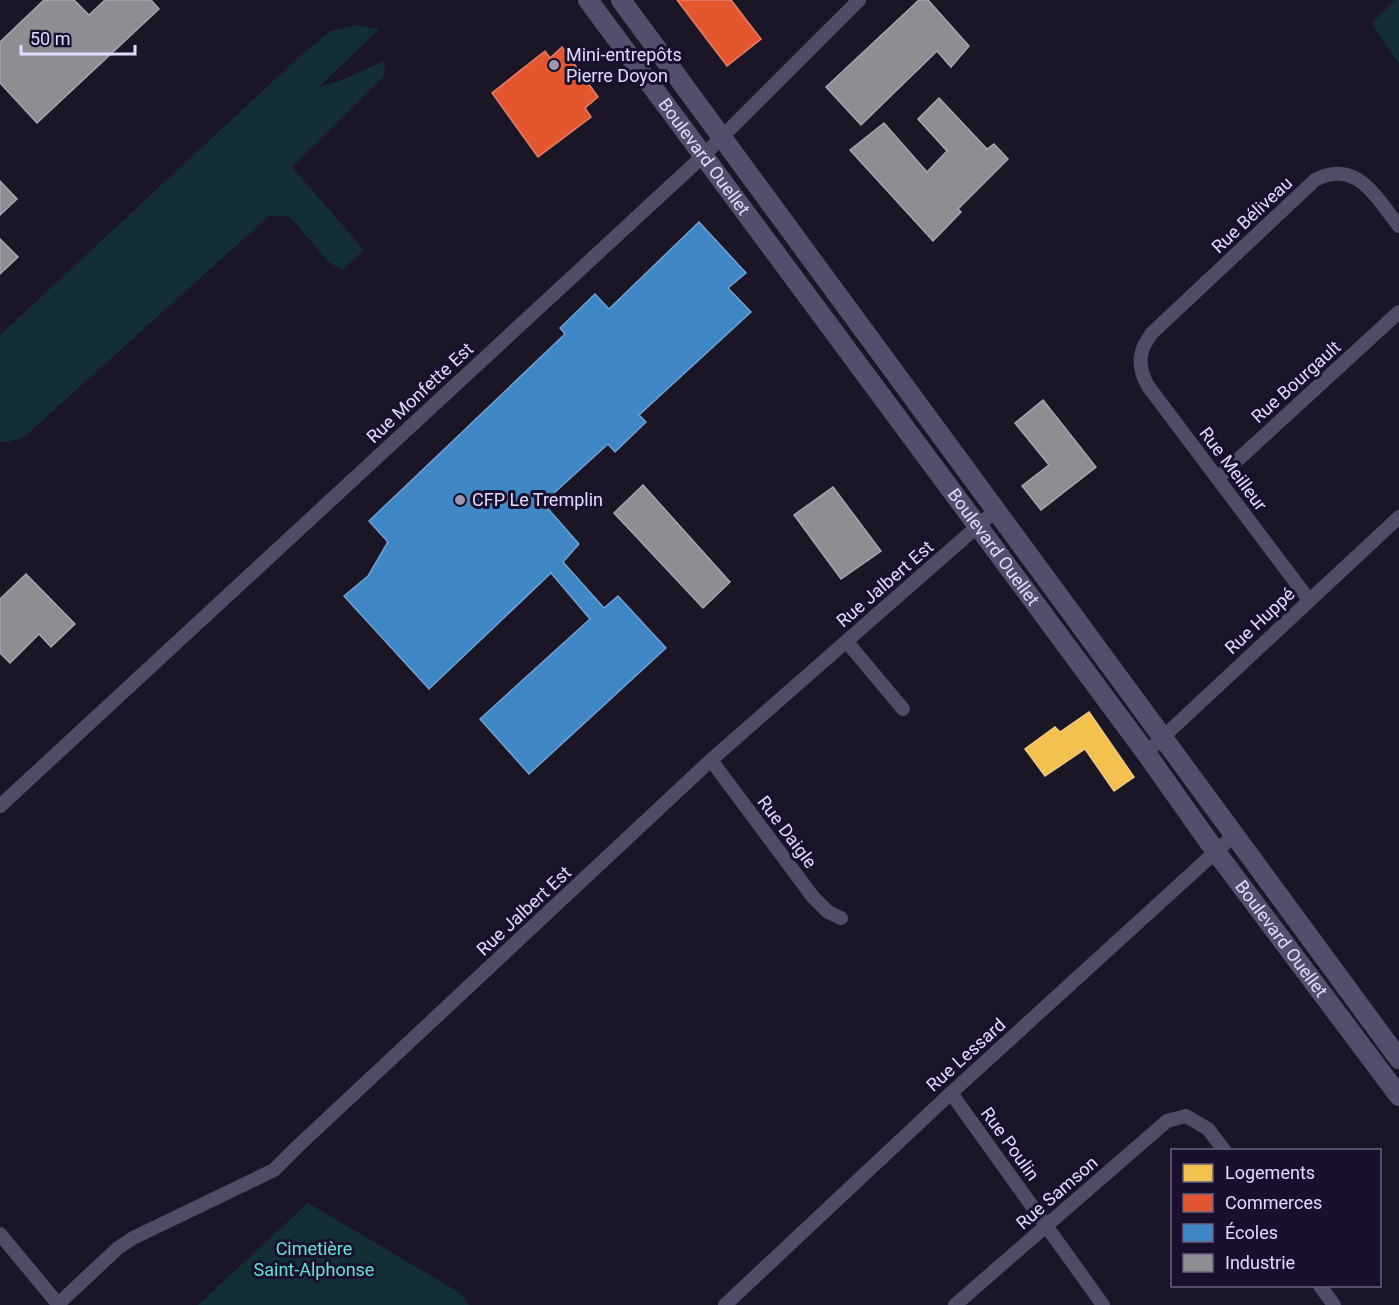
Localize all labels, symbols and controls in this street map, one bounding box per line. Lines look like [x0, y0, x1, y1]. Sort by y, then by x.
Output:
scale bar [21, 18, 135, 56]
text: 50 m [30, 28, 70, 49]
place label: Mini-entrepôts Pierre Doyon [566, 44, 682, 86]
marker: Mini-entrepôts Pierre Doyon [547, 58, 561, 72]
street label: Boulevard Ouellet [654, 94, 755, 219]
street label: Rue Béliveau [1207, 172, 1296, 257]
street label: Rue Bourgault [1247, 336, 1345, 427]
street label: Rue Monfette Est [362, 338, 477, 447]
street label: Rue Meilleur [1195, 423, 1272, 515]
street label: Boulevard Ouellet [944, 484, 1044, 610]
place label: CFP Le Tremplin [472, 489, 603, 510]
marker: CFP Le Tremplin [453, 493, 467, 507]
street label: Rue Jalbert Est [832, 536, 937, 631]
street label: Rue Huppé [1220, 583, 1299, 658]
street label: Rue Daigle [753, 791, 821, 872]
street label: Rue Jalbert Est [472, 862, 575, 960]
street label: Boulevard Ouellet [1231, 876, 1332, 1001]
street label: Rue Lessard [922, 1014, 1009, 1095]
street label: Rue Poulin [977, 1103, 1044, 1184]
legend [1171, 1149, 1381, 1287]
street label: Rue Samson [1012, 1152, 1102, 1234]
text: Logements [1225, 1162, 1315, 1183]
text: Commerces [1225, 1192, 1322, 1213]
text: Écoles [1225, 1222, 1278, 1243]
park label: Cimetière Saint-Alphonse [254, 1238, 374, 1280]
text: Industrie [1225, 1252, 1295, 1273]

